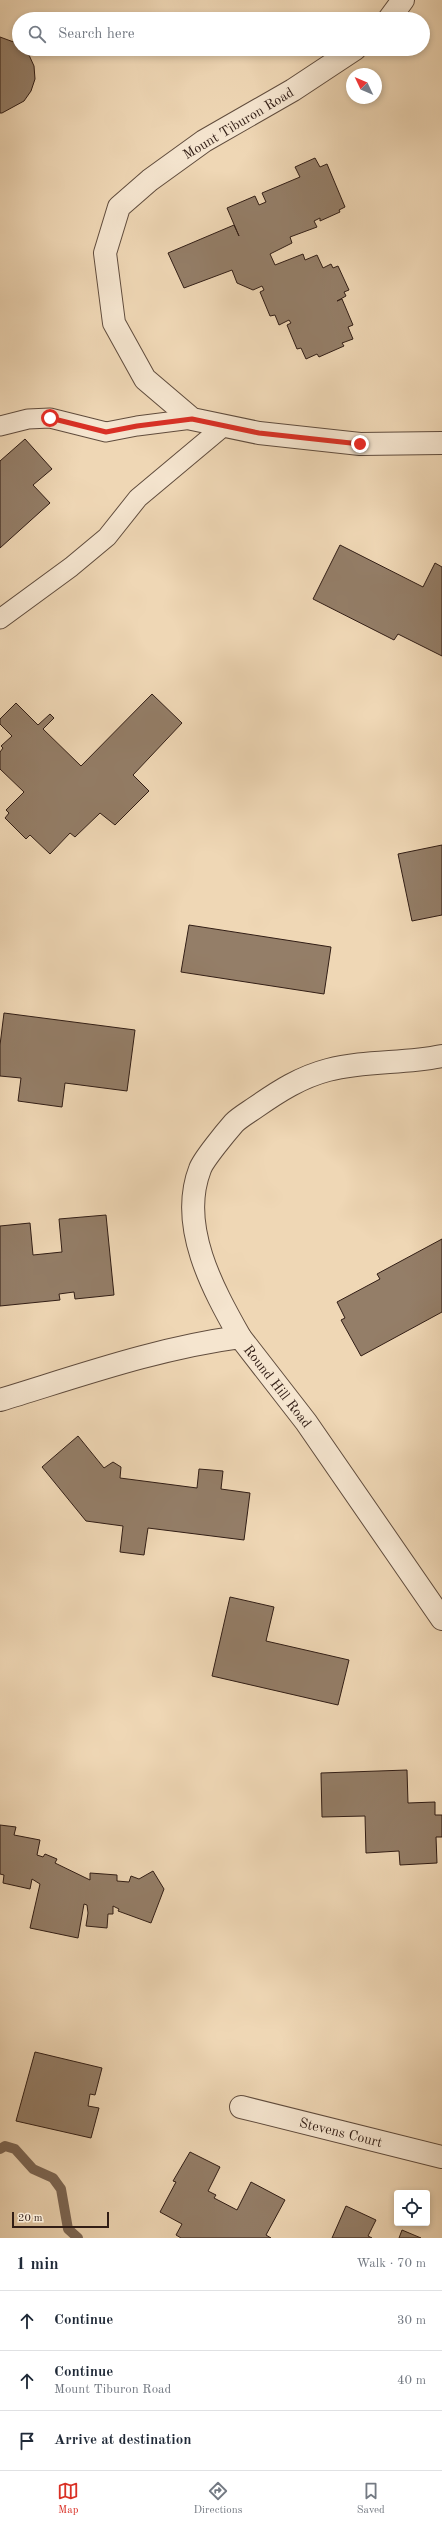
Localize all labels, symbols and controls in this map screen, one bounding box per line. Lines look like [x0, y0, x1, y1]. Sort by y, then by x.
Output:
search box [12, 12, 430, 56]
icon: search [26, 23, 48, 45]
text: Search here [58, 27, 135, 42]
north arrow [346, 68, 382, 104]
street label: Mount Tiburon Road [181, 85, 296, 162]
route start [41, 409, 59, 427]
route end [351, 435, 369, 453]
street label: Round Hill Road [241, 1343, 314, 1431]
street label: Stevens Court [298, 2116, 384, 2150]
map controls [394, 2190, 430, 2226]
button: locate [394, 2190, 430, 2226]
scale bar [12, 2210, 109, 2229]
text: 20 m [18, 2213, 43, 2224]
text: 1 min [16, 2256, 59, 2273]
text: Walk · 70 m [357, 2257, 426, 2270]
icon: ahead [16, 2310, 38, 2332]
text: Continue [54, 2313, 113, 2328]
text: 30 m [397, 2314, 426, 2327]
text: Continue [54, 2365, 113, 2380]
icon: ahead [16, 2370, 38, 2392]
text: 40 m [397, 2374, 426, 2387]
text: Mount Tiburon Road [54, 2383, 171, 2396]
icon: arrive [16, 2430, 38, 2452]
text: Arrive at destination [54, 2433, 192, 2448]
tab: Map [57, 2480, 79, 2518]
tab: Directions [194, 2480, 242, 2518]
tab: Saved [357, 2480, 385, 2518]

